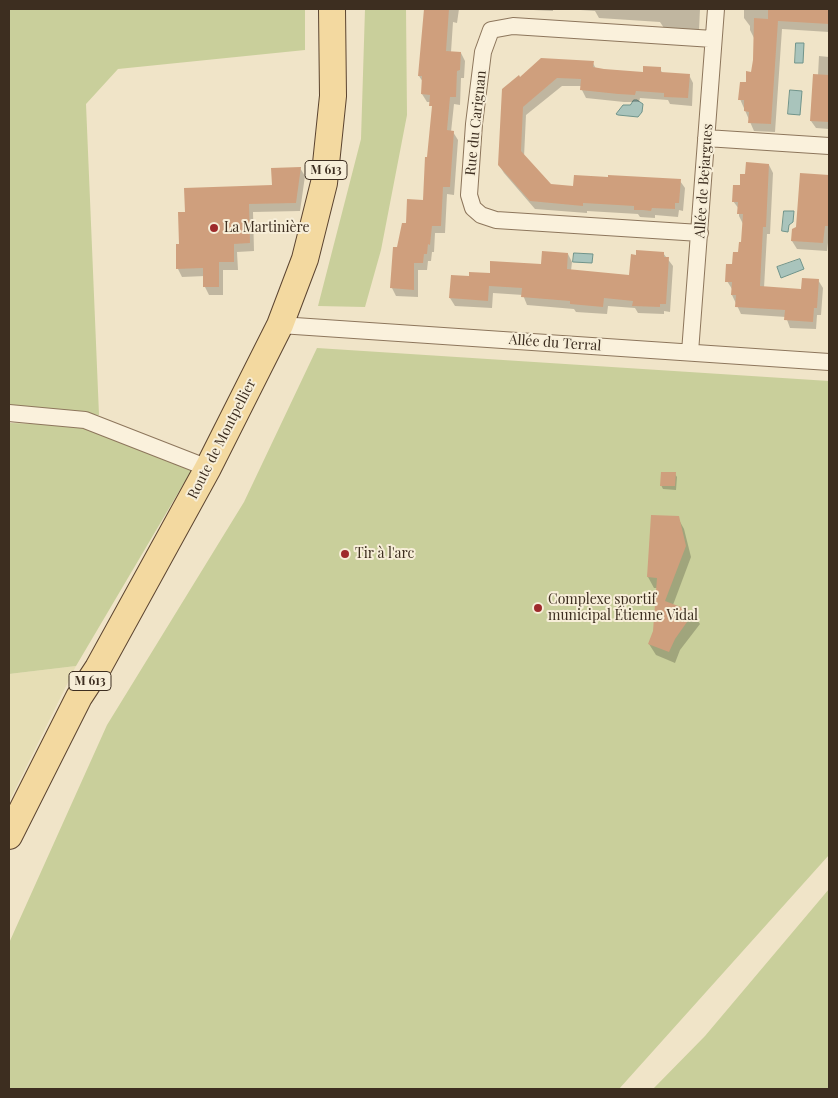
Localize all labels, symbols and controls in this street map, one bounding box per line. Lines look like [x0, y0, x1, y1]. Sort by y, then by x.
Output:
street label: Rue du Carignan [462, 70, 490, 176]
street label: Allée de Bejargues [692, 123, 716, 239]
road number: M 613 [305, 160, 347, 180]
place label: La Martinière [224, 220, 310, 236]
marker: La Martinière [208, 222, 220, 234]
street label: Allée du Terral [508, 331, 602, 355]
street label: Route de Montpellier [184, 376, 260, 502]
place label: Tir à l'arc [355, 546, 414, 562]
marker: Tir à l'arc [339, 548, 351, 560]
place label: Complexe sportif municipal Étienne Vidal [548, 592, 698, 624]
marker: Complexe sportif municipal Étienne Vidal [532, 602, 544, 614]
road number: M 613 [69, 671, 111, 690]

